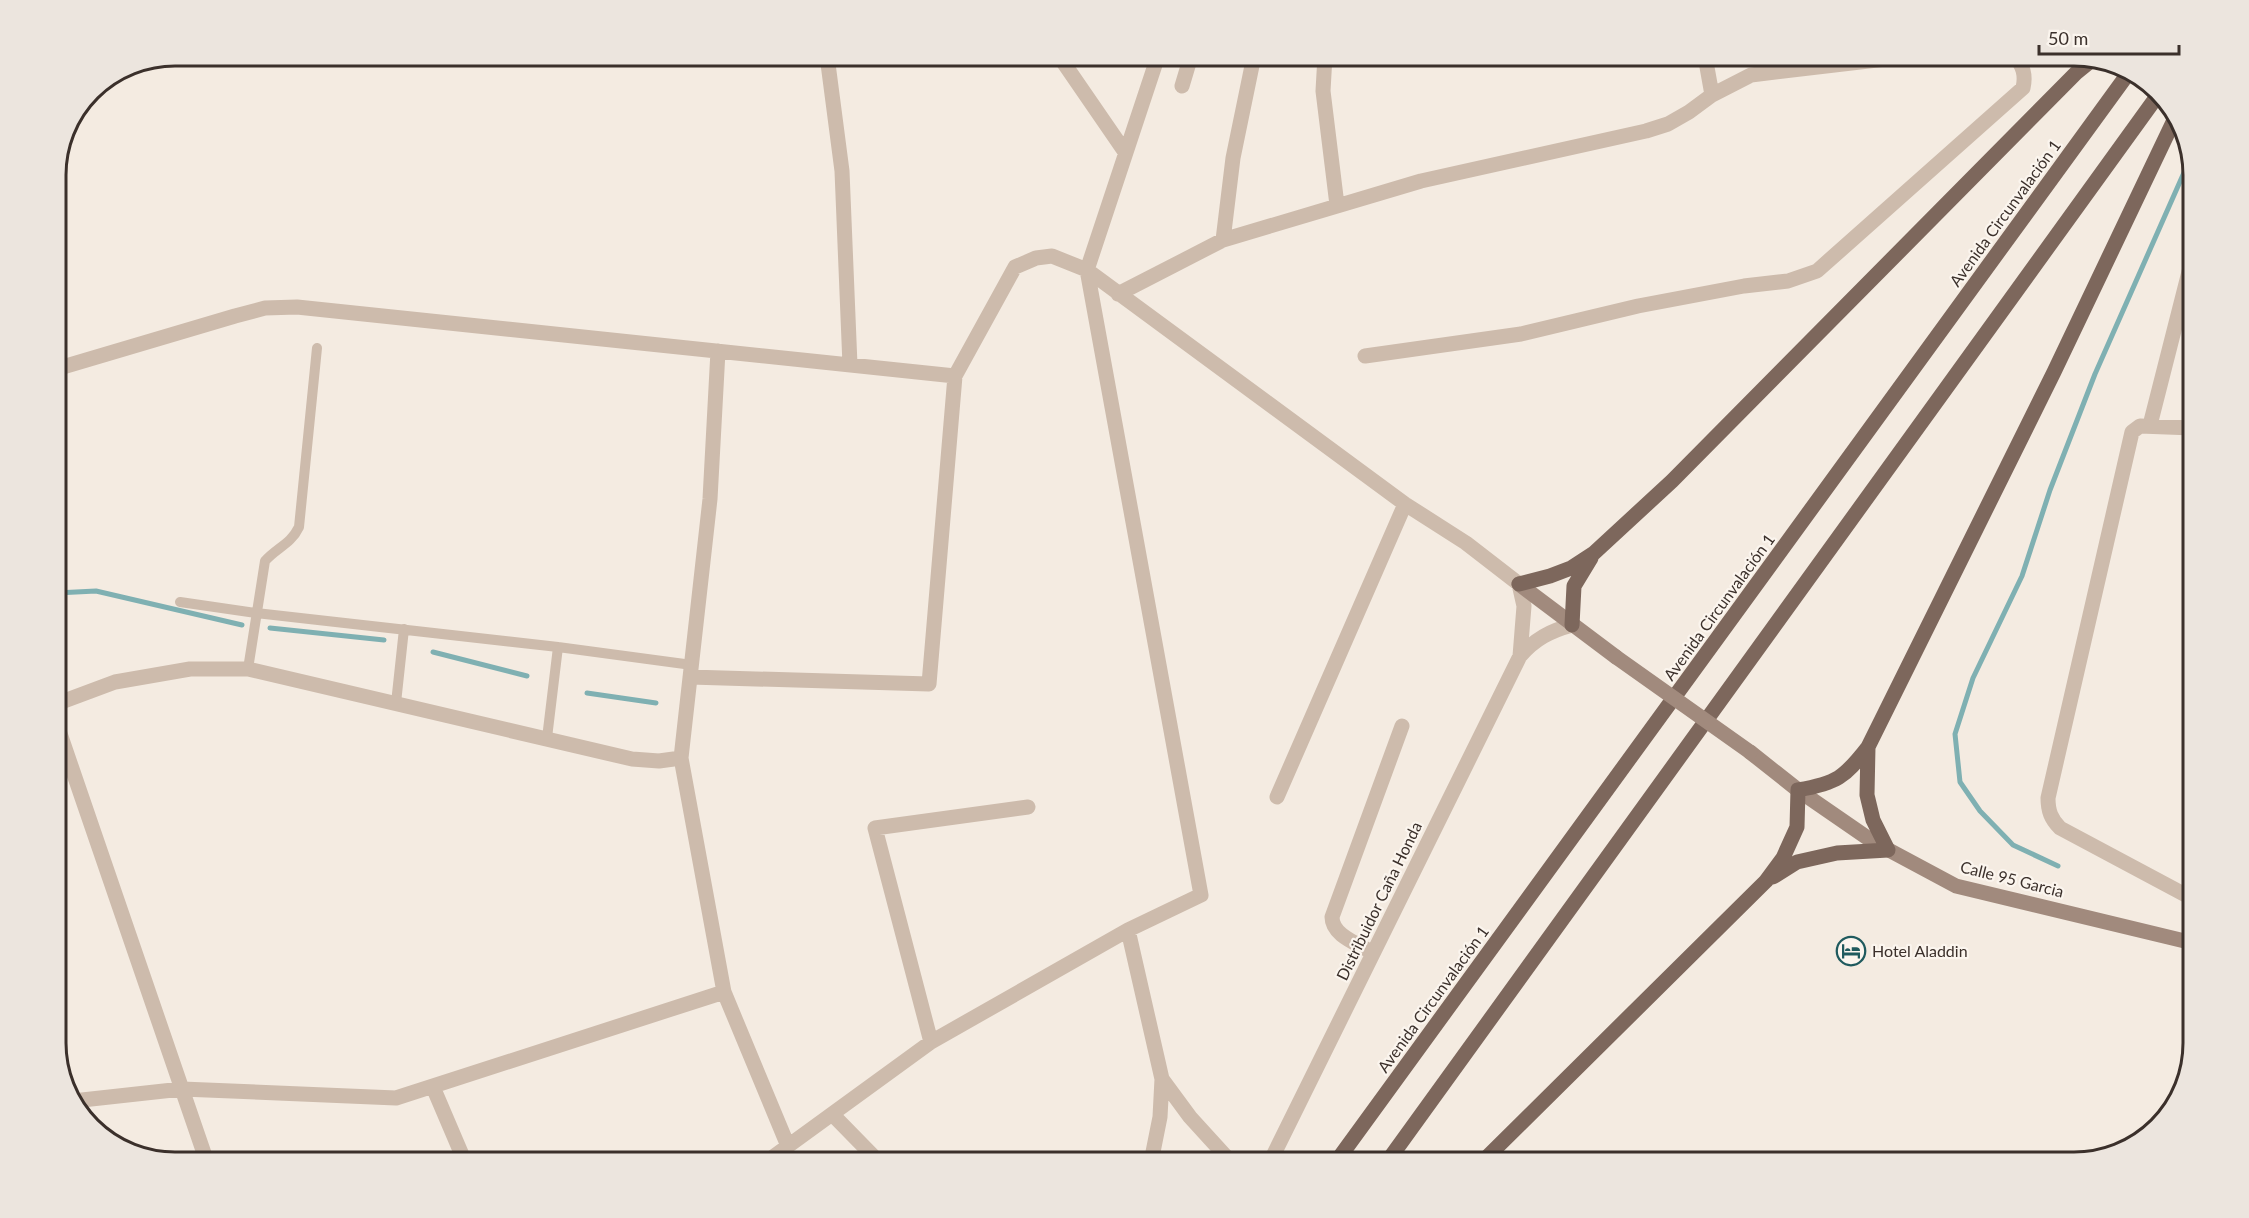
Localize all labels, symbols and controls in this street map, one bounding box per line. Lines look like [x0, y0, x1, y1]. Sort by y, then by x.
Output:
scale bar [2039, 18, 2178, 56]
text: 50 m [2048, 27, 2088, 49]
street label: Avenida Circunvalación 1 [1945, 136, 2064, 290]
street label: Avenida Circunvalación 1 [1659, 530, 1778, 684]
street label: Distribuidor Caña Honda [1332, 818, 1425, 983]
street label: Calle 95 Garcia [1958, 856, 2066, 901]
street label: Avenida Circunvalación 1 [1373, 922, 1492, 1076]
hotel icon: Hotel Aladdin [1835, 935, 1867, 967]
place label: Hotel Aladdin [1872, 941, 1968, 960]

